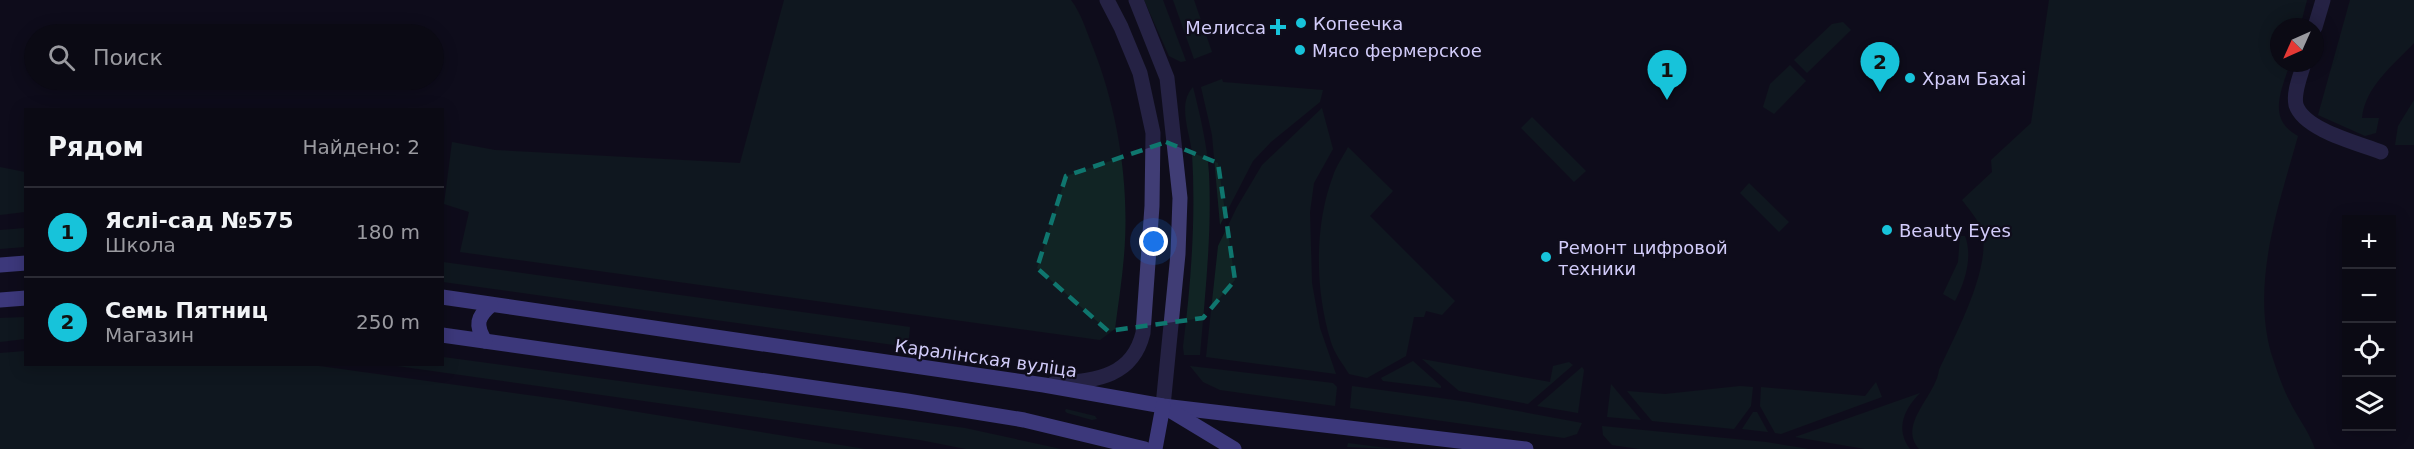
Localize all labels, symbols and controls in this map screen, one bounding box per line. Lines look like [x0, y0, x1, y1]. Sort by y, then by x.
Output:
place label: Копеечка [1313, 13, 1403, 34]
marker: Копеечка [1294, 16, 1308, 30]
place label: Мелисса [1185, 17, 1266, 38]
north arrow [2270, 18, 2324, 72]
marker: Мелисса [1271, 20, 1285, 34]
search box [24, 24, 444, 90]
place label: Мясо фермерское [1312, 40, 1482, 61]
icon: search [45, 41, 78, 74]
pin: 2 [1860, 42, 1900, 92]
marker: Мясо фермерское [1293, 43, 1307, 57]
text: Поиск [93, 45, 163, 70]
pin: 1 [1648, 51, 1686, 100]
place label: Храм Бахаі [1922, 68, 2026, 89]
marker: Храм Бахаі [1903, 71, 1917, 85]
text: Рядом [48, 132, 144, 162]
text: Найдено: 2 [302, 135, 420, 159]
text: Яслі-сад №575 [105, 208, 293, 233]
map controls [2342, 215, 2396, 431]
button: + [2342, 215, 2396, 269]
text: 1 [61, 220, 74, 244]
text: 180 m [356, 220, 420, 244]
place label: Beauty Eyes [1899, 220, 2011, 241]
marker: Beauty Eyes [1880, 223, 1894, 237]
your location [1139, 227, 1168, 256]
text: Школа [105, 233, 176, 257]
place label: Ремонт цифровой техники [1558, 237, 1728, 279]
marker: Ремонт цифровой техники [1539, 250, 1553, 264]
button: − [2342, 269, 2396, 323]
text: Семь Пятниц [105, 298, 268, 323]
text: 2 [61, 310, 74, 334]
text: 250 m [356, 310, 420, 334]
text: Магазин [105, 323, 194, 347]
button: locate [2342, 323, 2396, 377]
street label: Каралінская вуліца [893, 335, 1079, 381]
button: layers [2342, 377, 2396, 431]

